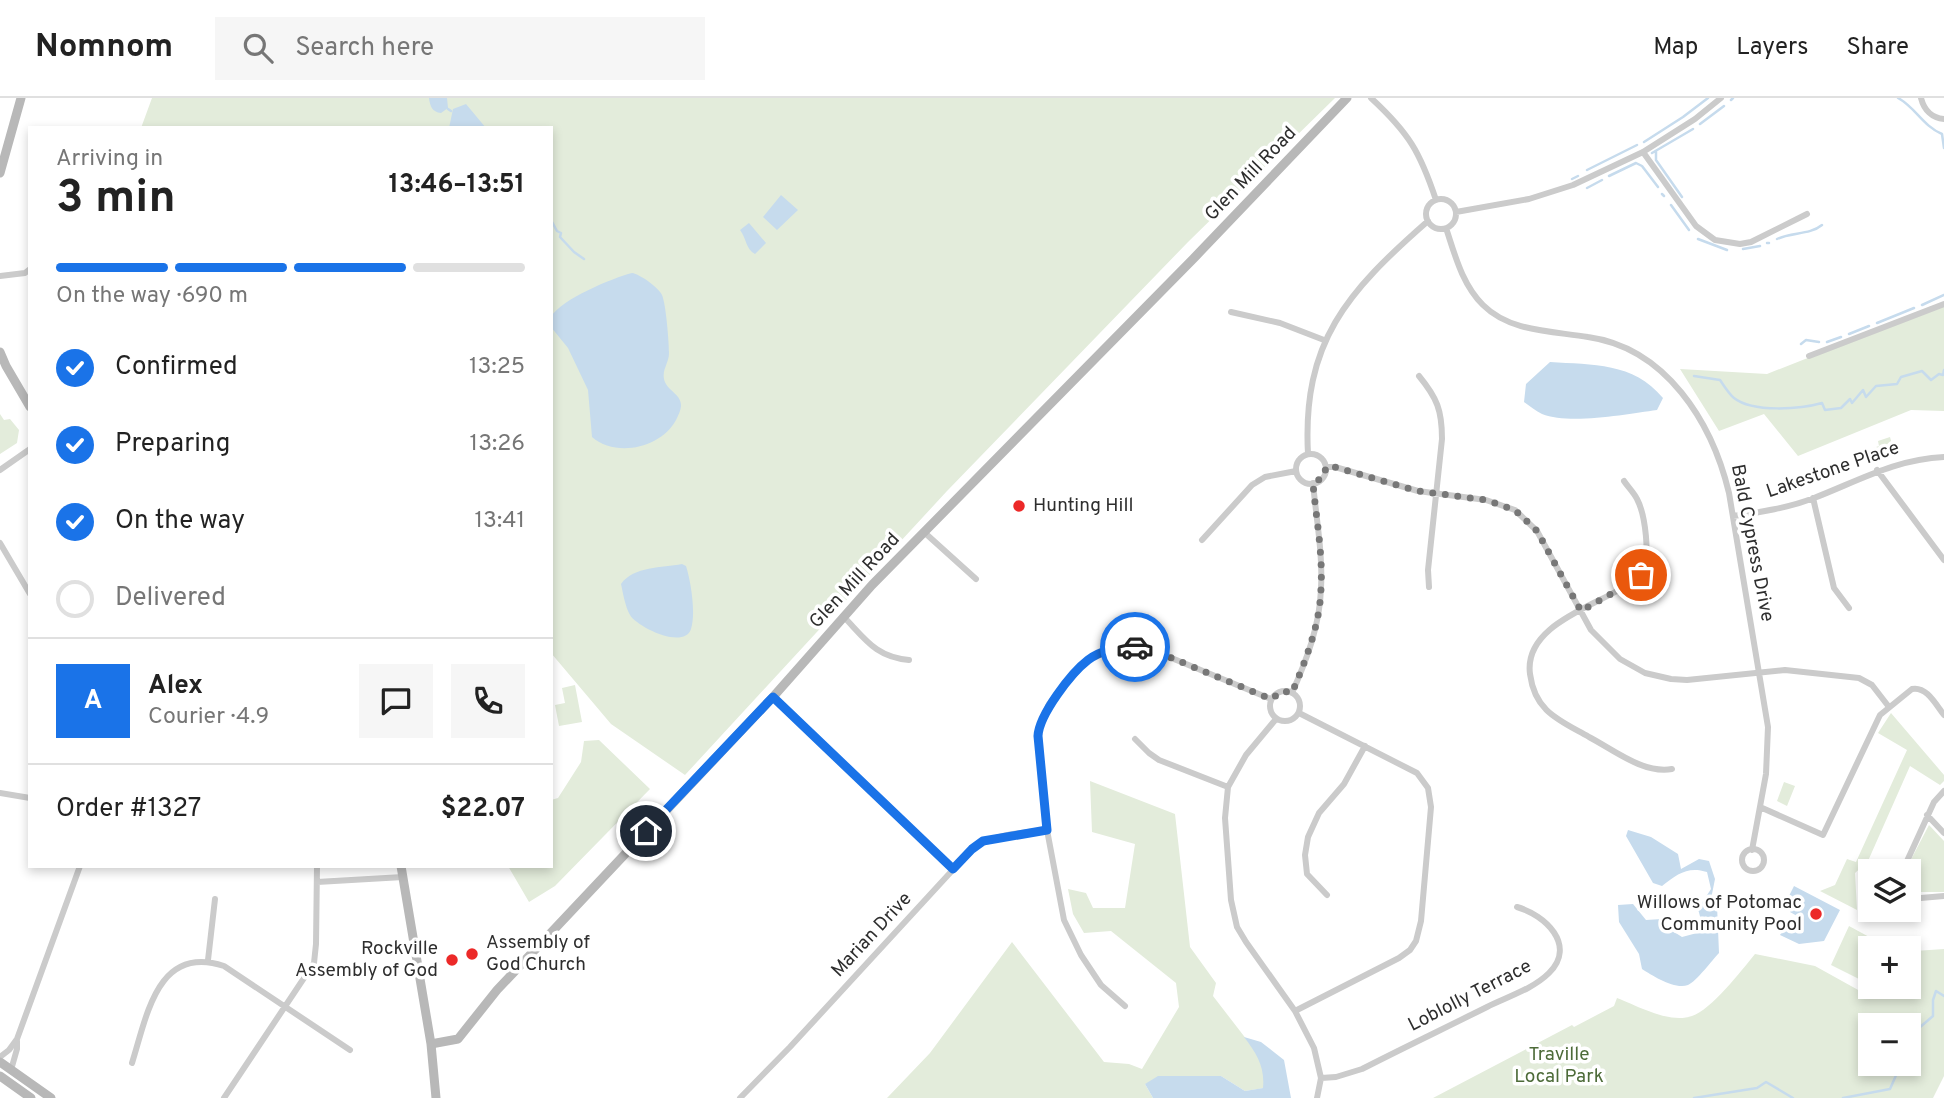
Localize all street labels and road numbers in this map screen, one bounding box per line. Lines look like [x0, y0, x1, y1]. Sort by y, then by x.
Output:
street label: Glen Mill Road [1200, 122, 1302, 226]
street label: Lakestone Place [1763, 436, 1903, 504]
street label: Bald Cypress Drive [1725, 462, 1779, 624]
street label: Glen Mill Road [805, 528, 905, 634]
street label: Marian Drive [827, 888, 917, 982]
street label: Loblolly Terrace [1404, 955, 1536, 1037]

